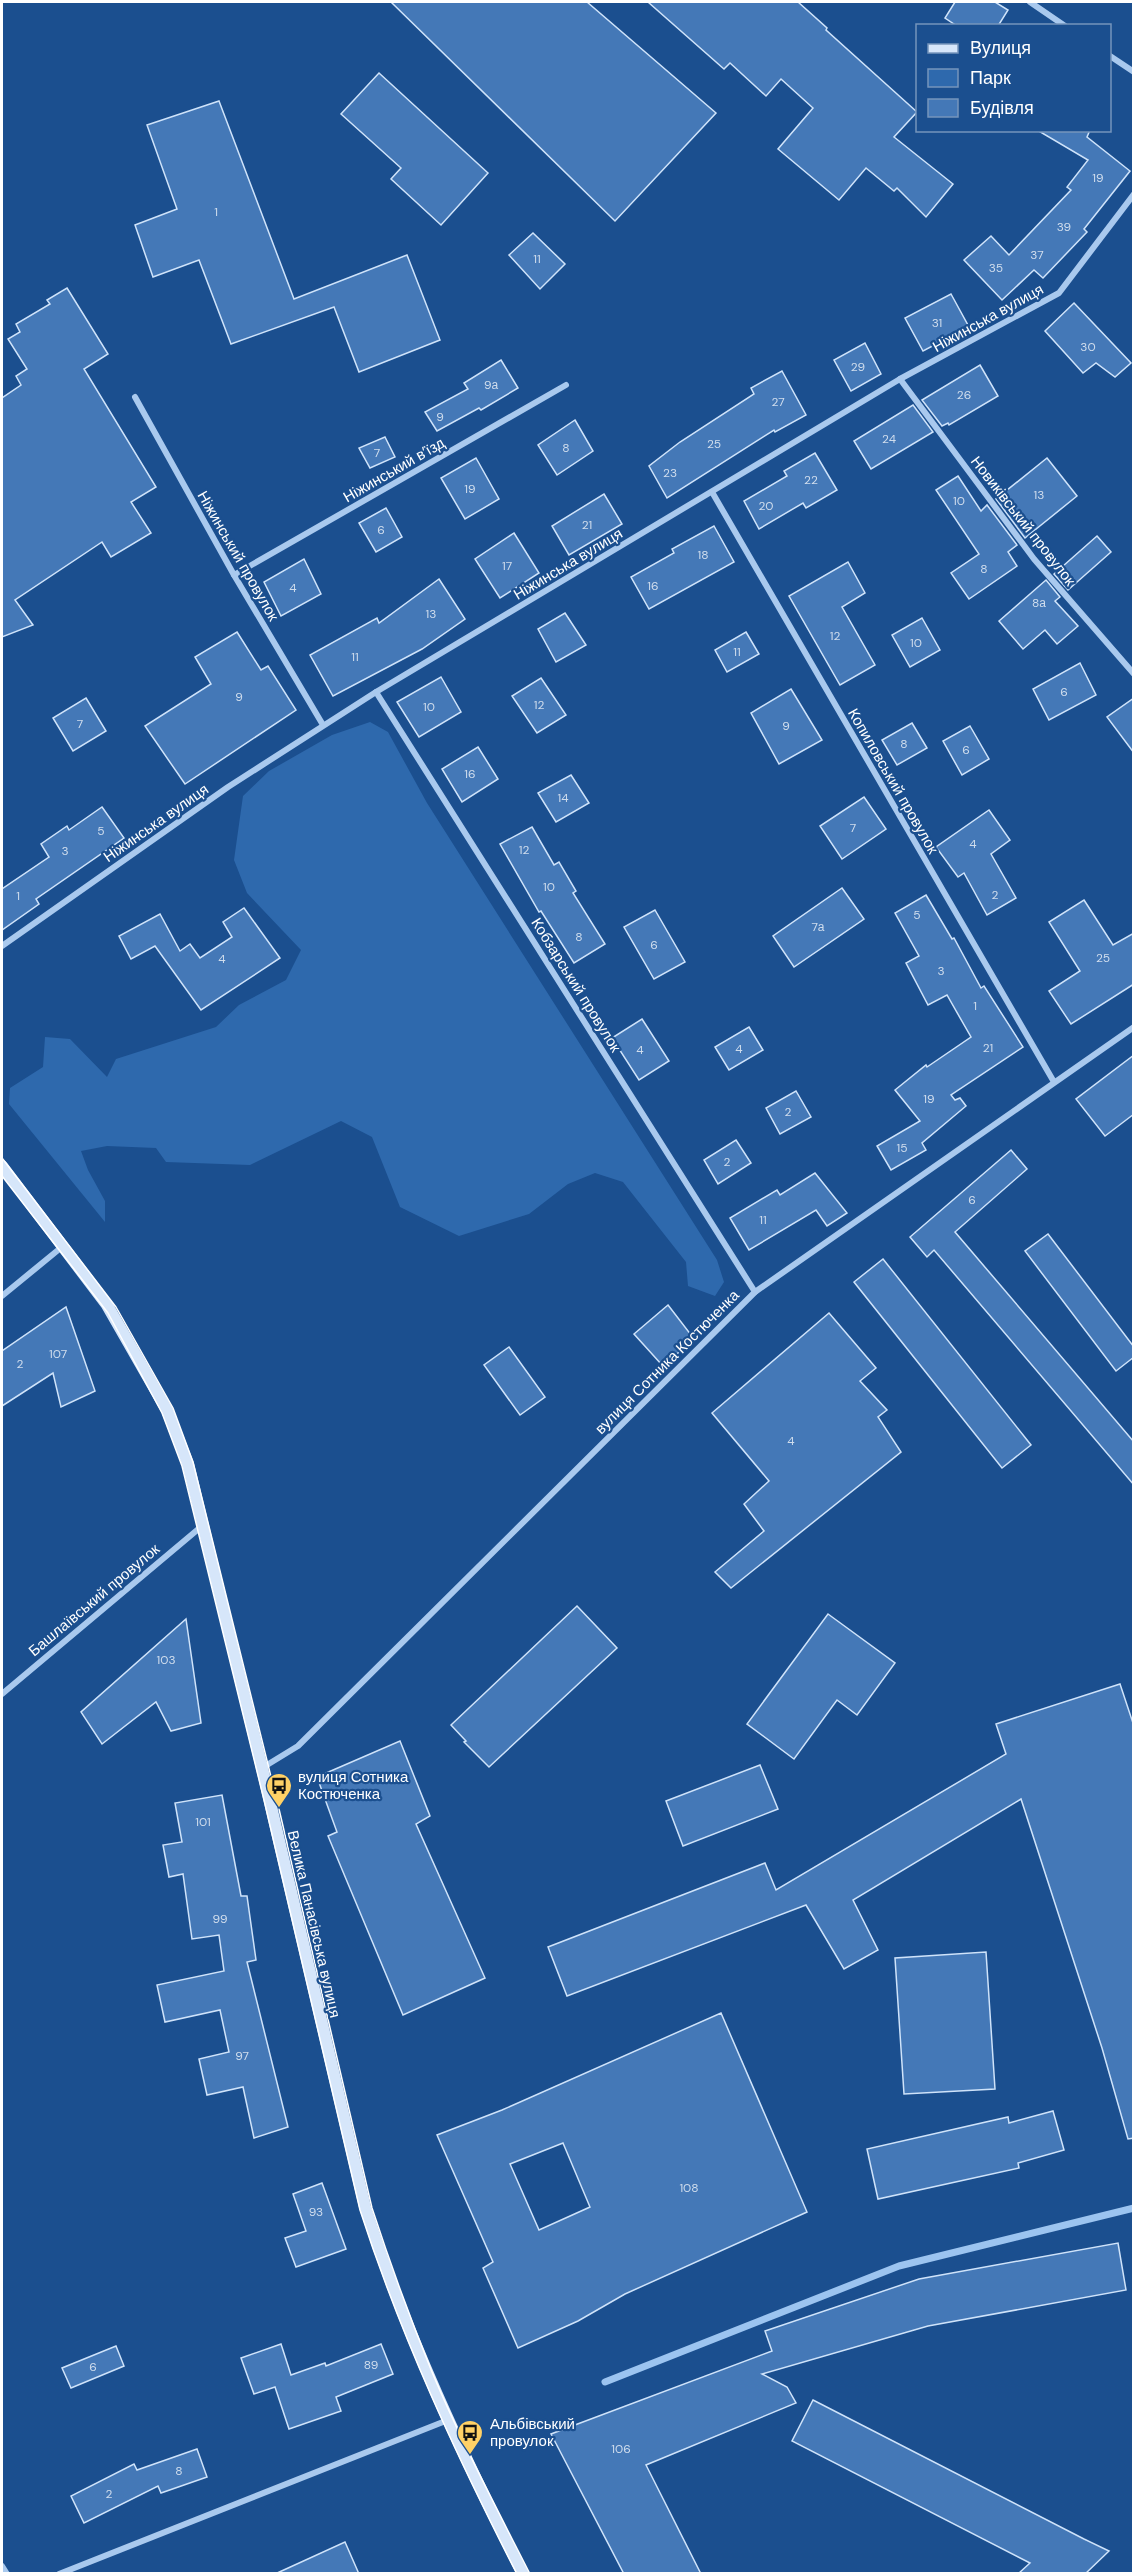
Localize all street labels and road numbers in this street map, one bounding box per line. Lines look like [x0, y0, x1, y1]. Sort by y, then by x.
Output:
street label: Ніжинська вулиця [929, 279, 1047, 357]
street label: Ніжинський в’їзд [340, 433, 449, 507]
street label: Новиківський провулок [966, 452, 1080, 590]
street label: Ніжинський провулок [193, 487, 284, 625]
street label: Ніжинська вулиця [510, 523, 626, 605]
street label: Копиловський провулок [843, 705, 943, 858]
street label: Ніжинська вулиця [99, 779, 213, 867]
street label: Кобзарський провулок [526, 914, 626, 1056]
street label: вулиця Сотника Костюченка [591, 1285, 744, 1438]
street label: Башлаївський провулок [24, 1539, 164, 1661]
street label: Велика Панасівська вулиця [283, 1828, 345, 2020]

